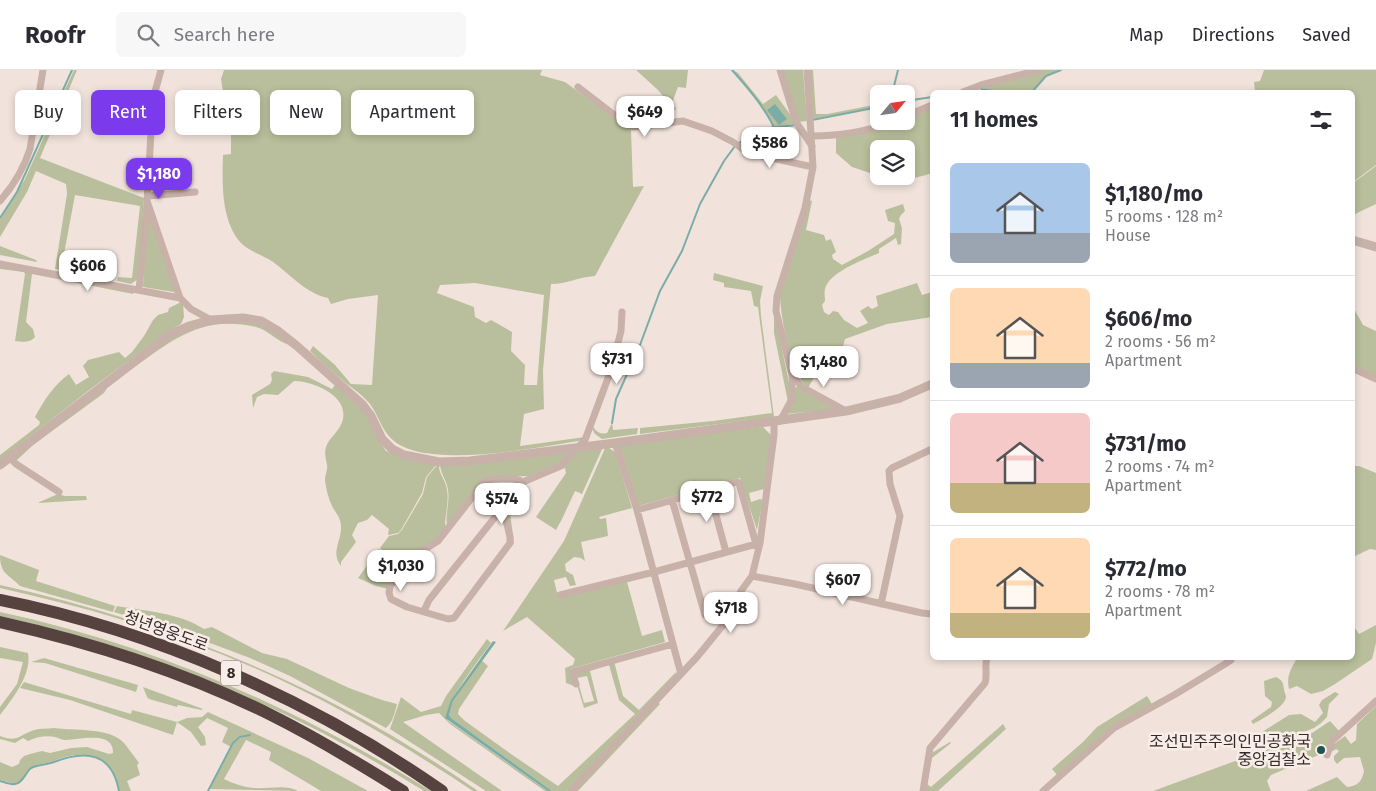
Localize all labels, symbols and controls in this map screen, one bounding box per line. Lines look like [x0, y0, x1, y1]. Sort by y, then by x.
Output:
search box [116, 12, 466, 57]
text: Roofr [25, 21, 86, 49]
icon: search [134, 21, 162, 49]
text: Search here [174, 23, 275, 46]
text: Map [1129, 24, 1164, 46]
text: Directions [1192, 24, 1274, 46]
text: Saved [1302, 24, 1351, 46]
north arrow [870, 85, 915, 130]
map controls [870, 85, 915, 185]
chip: Buy [15, 90, 81, 135]
chip: Rent [91, 90, 165, 135]
chip: Filters [175, 90, 260, 135]
chip: New [270, 90, 341, 135]
chip: Apartment [351, 90, 474, 135]
pin: $649 [615, 96, 675, 138]
text: $649 [627, 102, 663, 121]
icon: filters [1307, 106, 1335, 134]
text: 11 homes [950, 107, 1038, 133]
pin: $586 [740, 126, 800, 169]
text: $586 [752, 133, 788, 152]
button: layers [870, 140, 915, 185]
pin: $1,180 [118, 158, 200, 200]
text: $1,180 [137, 164, 181, 183]
text: $1,180/mo [1105, 181, 1203, 207]
icon: home [990, 183, 1050, 243]
text: 5 rooms · 128 m² [1105, 207, 1223, 226]
text: House [1105, 226, 1151, 245]
pin: $606 [58, 250, 118, 292]
text: $606 [70, 256, 106, 275]
text: $606/mo [1105, 306, 1192, 332]
icon: home [990, 308, 1050, 368]
text: 2 rooms · 56 m² [1105, 332, 1216, 351]
pin: $731 [587, 342, 647, 385]
pin: $1,480 [783, 346, 865, 388]
text: $731 [601, 349, 633, 368]
text: Apartment [1105, 351, 1182, 370]
text: $1,480 [801, 352, 847, 371]
text: $731/mo [1105, 431, 1186, 457]
icon: home [990, 433, 1050, 493]
text: 2 rooms · 74 m² [1105, 457, 1214, 476]
text: Apartment [1105, 476, 1182, 495]
pin: $772 [677, 480, 737, 523]
pin: $574 [472, 482, 532, 525]
text: $772 [691, 487, 723, 506]
text: $574 [486, 489, 518, 508]
pin: $1,030 [360, 550, 442, 592]
text: $1,030 [378, 556, 424, 575]
text: $772/mo [1105, 556, 1187, 582]
icon: home [990, 558, 1050, 618]
pin: $607 [813, 564, 873, 606]
text: $607 [826, 570, 860, 589]
text: 2 rooms · 78 m² [1105, 582, 1215, 601]
pin: $718 [701, 592, 761, 634]
text: $718 [715, 598, 747, 617]
text: Apartment [1105, 601, 1182, 620]
street label: 청년영웅도로 [121, 607, 211, 655]
road number: 8 [221, 660, 241, 686]
place label: 조선민주주의인민공화국 중앙검찰소 [1149, 732, 1311, 769]
marker: 조선민주주의인민공화국 중앙검찰소 [1315, 744, 1327, 756]

